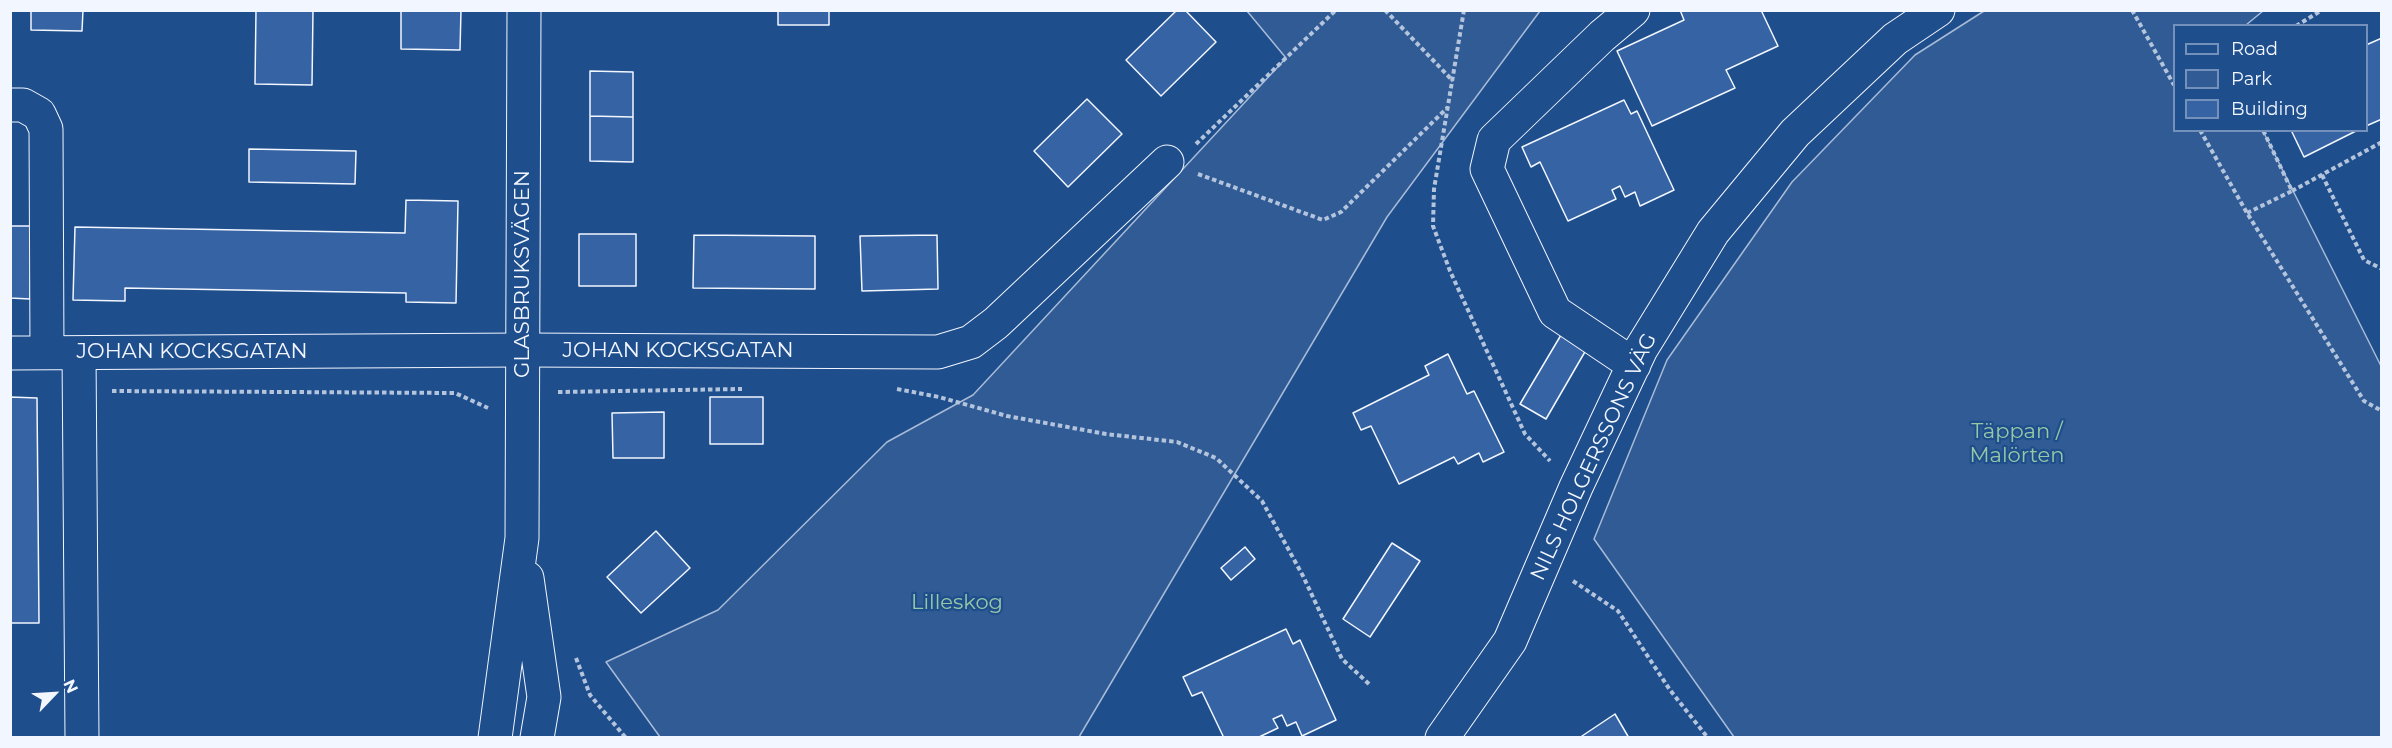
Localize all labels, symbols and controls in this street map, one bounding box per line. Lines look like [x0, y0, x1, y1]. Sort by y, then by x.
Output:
legend [2173, 24, 2368, 132]
text: Road [2231, 38, 2278, 60]
text: Park [2231, 68, 2272, 90]
text: Building [2231, 98, 2308, 120]
street label: GLASBRUKSVÄGEN [510, 170, 536, 378]
street label: NILS HOLGERSSONS VÄG [1525, 329, 1663, 585]
street label: JOHAN KOCKSGATAN [563, 338, 793, 364]
street label: JOHAN KOCKSGATAN [77, 339, 307, 365]
park label: Täppan / Malörten [1969, 419, 2065, 469]
park label: Lilleskog [911, 590, 1003, 616]
north arrow [24, 664, 84, 724]
text: N [59, 676, 82, 696]

